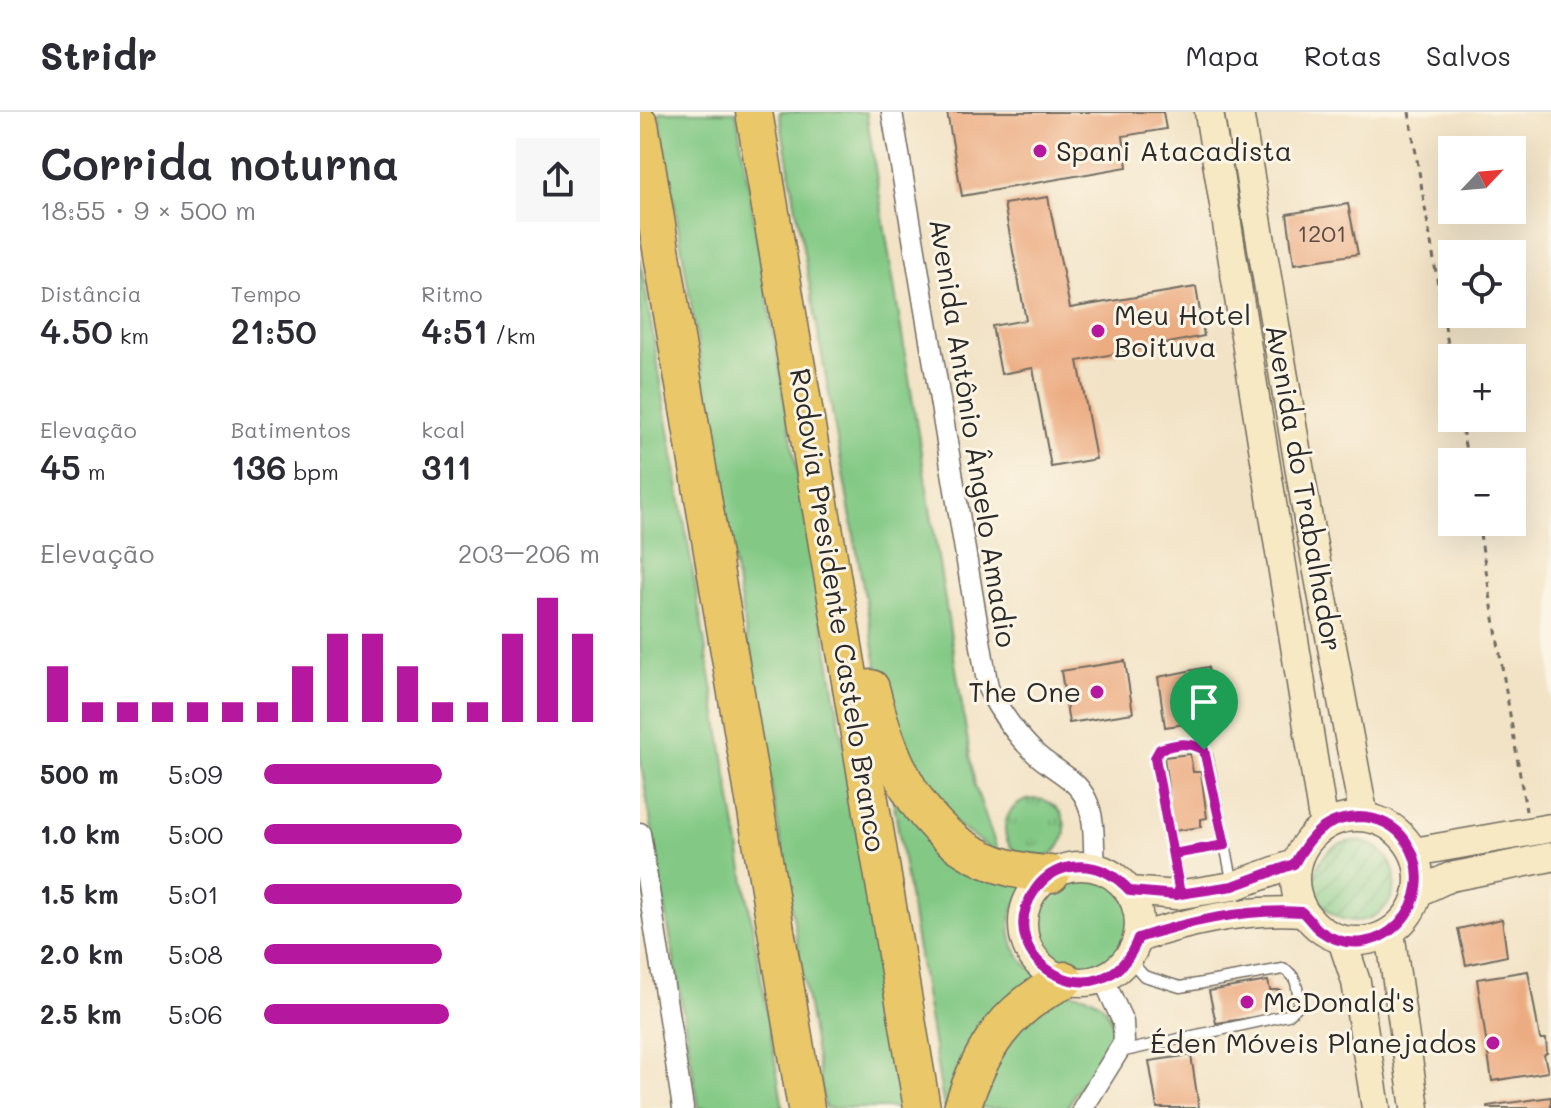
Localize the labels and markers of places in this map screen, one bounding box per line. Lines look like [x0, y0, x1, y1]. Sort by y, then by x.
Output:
place label: Spani Atacadista [1056, 132, 1292, 168]
marker: Spani Atacadista [1031, 142, 1049, 160]
place label: Meu Hotel Boituva [1114, 296, 1251, 364]
marker: Meu Hotel Boituva [1089, 322, 1107, 340]
pin [1170, 668, 1238, 750]
place label: The One [968, 673, 1081, 709]
marker: The One [1088, 683, 1106, 701]
place label: McDonald's [1263, 983, 1415, 1019]
marker: McDonald's [1238, 993, 1256, 1011]
place label: Éden Móveis Planejados [1150, 1024, 1477, 1060]
marker: Éden Móveis Planejados [1484, 1034, 1502, 1052]

